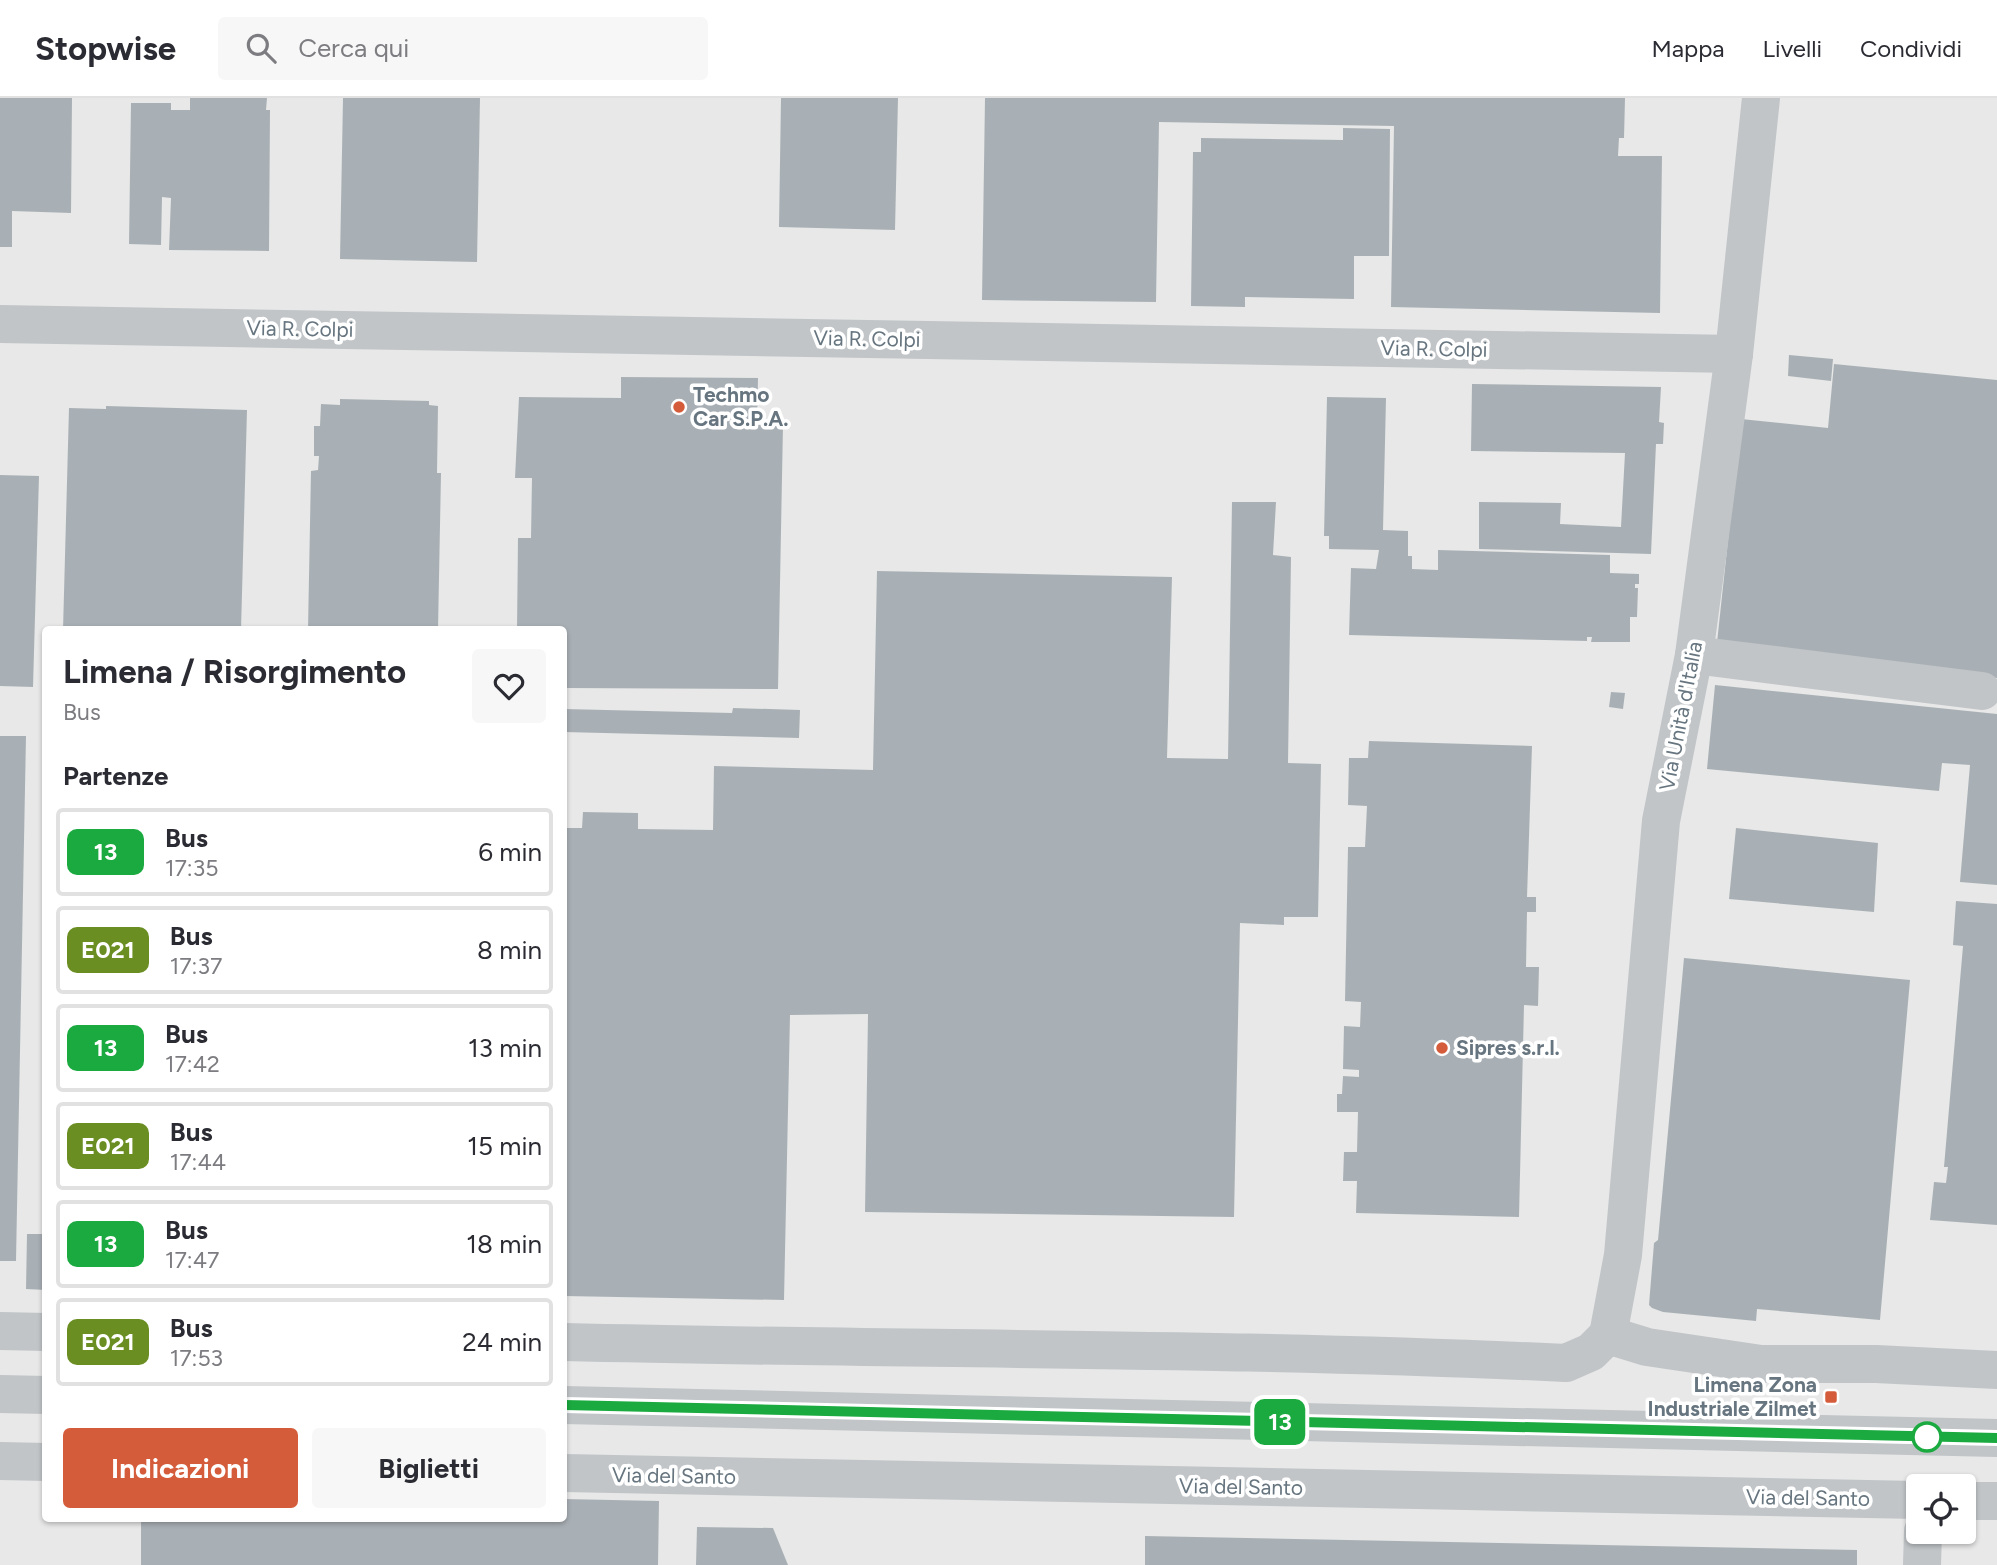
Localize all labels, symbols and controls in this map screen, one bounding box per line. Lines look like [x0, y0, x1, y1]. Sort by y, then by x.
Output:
search box [218, 17, 708, 80]
text: Stopwise [35, 29, 176, 68]
icon: search [242, 29, 280, 67]
text: Cerca qui [298, 32, 409, 64]
text: Mappa [1651, 34, 1725, 63]
text: Livelli [1763, 34, 1822, 63]
text: Condividi [1860, 34, 1962, 63]
street label: Via R. Colpi [246, 315, 354, 342]
street label: Via R. Colpi [813, 325, 921, 352]
street label: Via R. Colpi [1380, 335, 1488, 362]
place label: Techmo Car S.P.A. [693, 382, 788, 431]
marker: Techmo Car S.P.A. [671, 399, 687, 415]
street label: Via Unità d'Italia [1654, 639, 1707, 793]
button: heart [472, 649, 546, 723]
text: Limena / Risorgimento [63, 652, 406, 691]
text: Bus [63, 698, 101, 726]
text: Partenze [63, 760, 168, 792]
text: Bus [165, 822, 208, 854]
text: 6 min [478, 836, 542, 868]
text: 13 [94, 837, 117, 866]
text: 17:35 [165, 854, 218, 882]
text: Bus [170, 920, 213, 952]
text: 8 min [477, 934, 542, 966]
text: E021 [81, 935, 135, 964]
text: 17:37 [170, 952, 222, 980]
text: Bus [165, 1018, 208, 1050]
text: 13 min [468, 1032, 542, 1064]
text: 13 [94, 1033, 117, 1062]
place label: Sipres s.r.l. [1456, 1035, 1560, 1060]
marker: Sipres s.r.l. [1434, 1040, 1450, 1056]
text: 17:42 [165, 1050, 220, 1078]
text: Bus [170, 1116, 213, 1148]
text: 15 min [467, 1130, 542, 1162]
text: E021 [81, 1131, 135, 1160]
text: 17:44 [170, 1148, 226, 1176]
text: Bus [165, 1214, 208, 1246]
text: 18 min [466, 1228, 542, 1260]
text: 13 [94, 1229, 117, 1258]
text: 17:47 [165, 1246, 219, 1274]
text: Bus [170, 1312, 213, 1344]
text: 24 min [462, 1326, 542, 1358]
text: E021 [81, 1327, 135, 1356]
text: 17:53 [170, 1344, 223, 1372]
place label: Limena Zona Industriale Zilmet [1648, 1372, 1817, 1421]
marker: Limena Zona Industriale Zilmet [1823, 1389, 1839, 1405]
line badge: 13 [1248, 1399, 1312, 1445]
text: 13 [1268, 1407, 1292, 1436]
unlabelled marker [1912, 1422, 1942, 1452]
button: Indicazioni [63, 1428, 298, 1508]
button: Biglietti [312, 1428, 546, 1508]
street label: Via del Santo [612, 1462, 736, 1489]
street label: Via del Santo [1179, 1473, 1303, 1500]
map controls [1906, 1474, 1976, 1544]
button: locate [1906, 1474, 1976, 1544]
street label: Via del Santo [1746, 1484, 1870, 1511]

